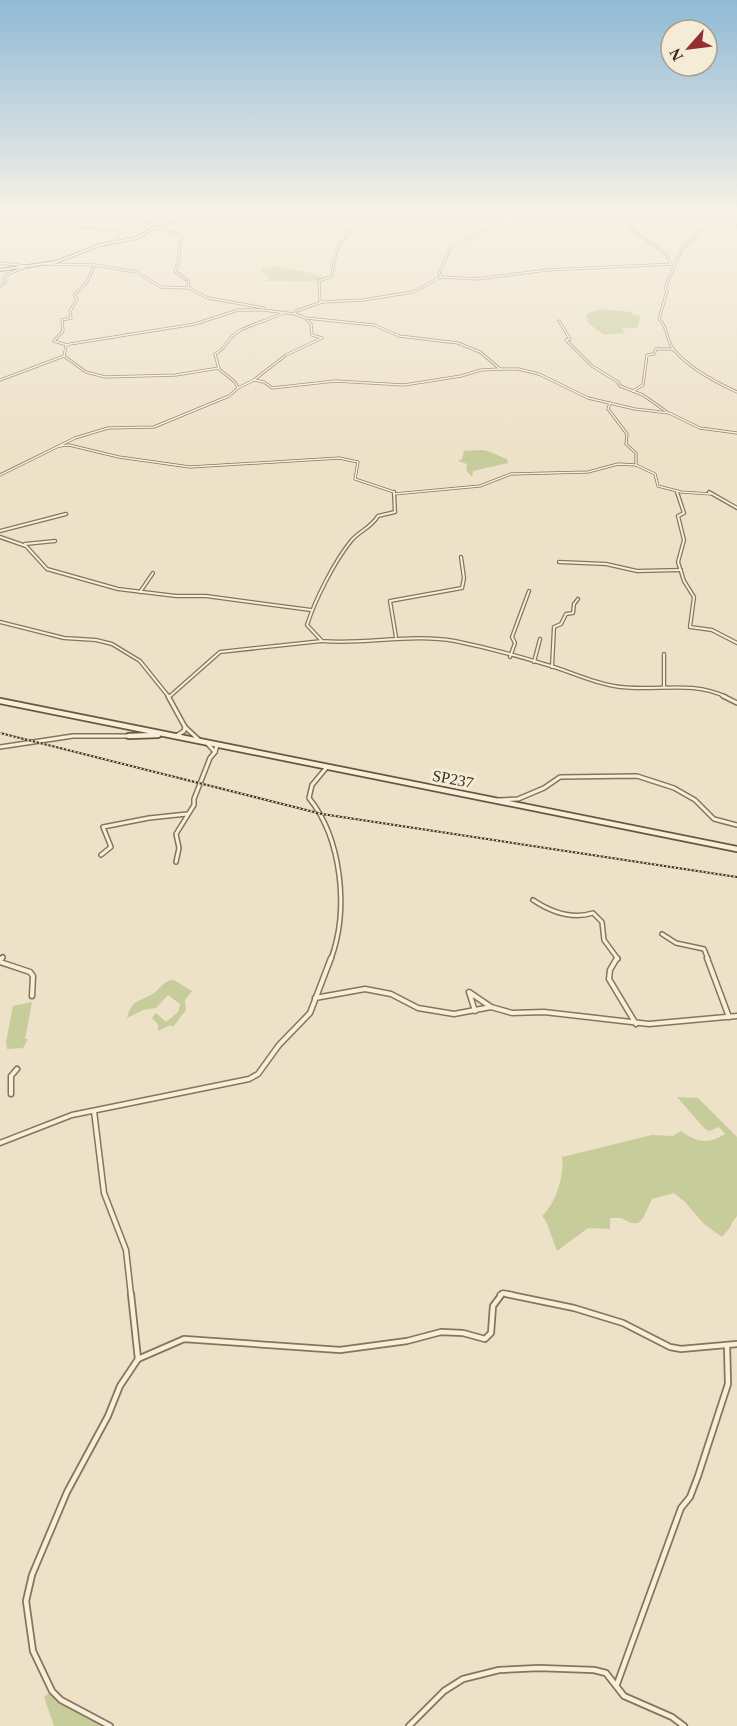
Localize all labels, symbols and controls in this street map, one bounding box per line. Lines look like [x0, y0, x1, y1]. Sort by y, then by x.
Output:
north arrow [659, 18, 719, 78]
text: N [666, 45, 686, 64]
street label: SP237 [431, 767, 475, 791]

